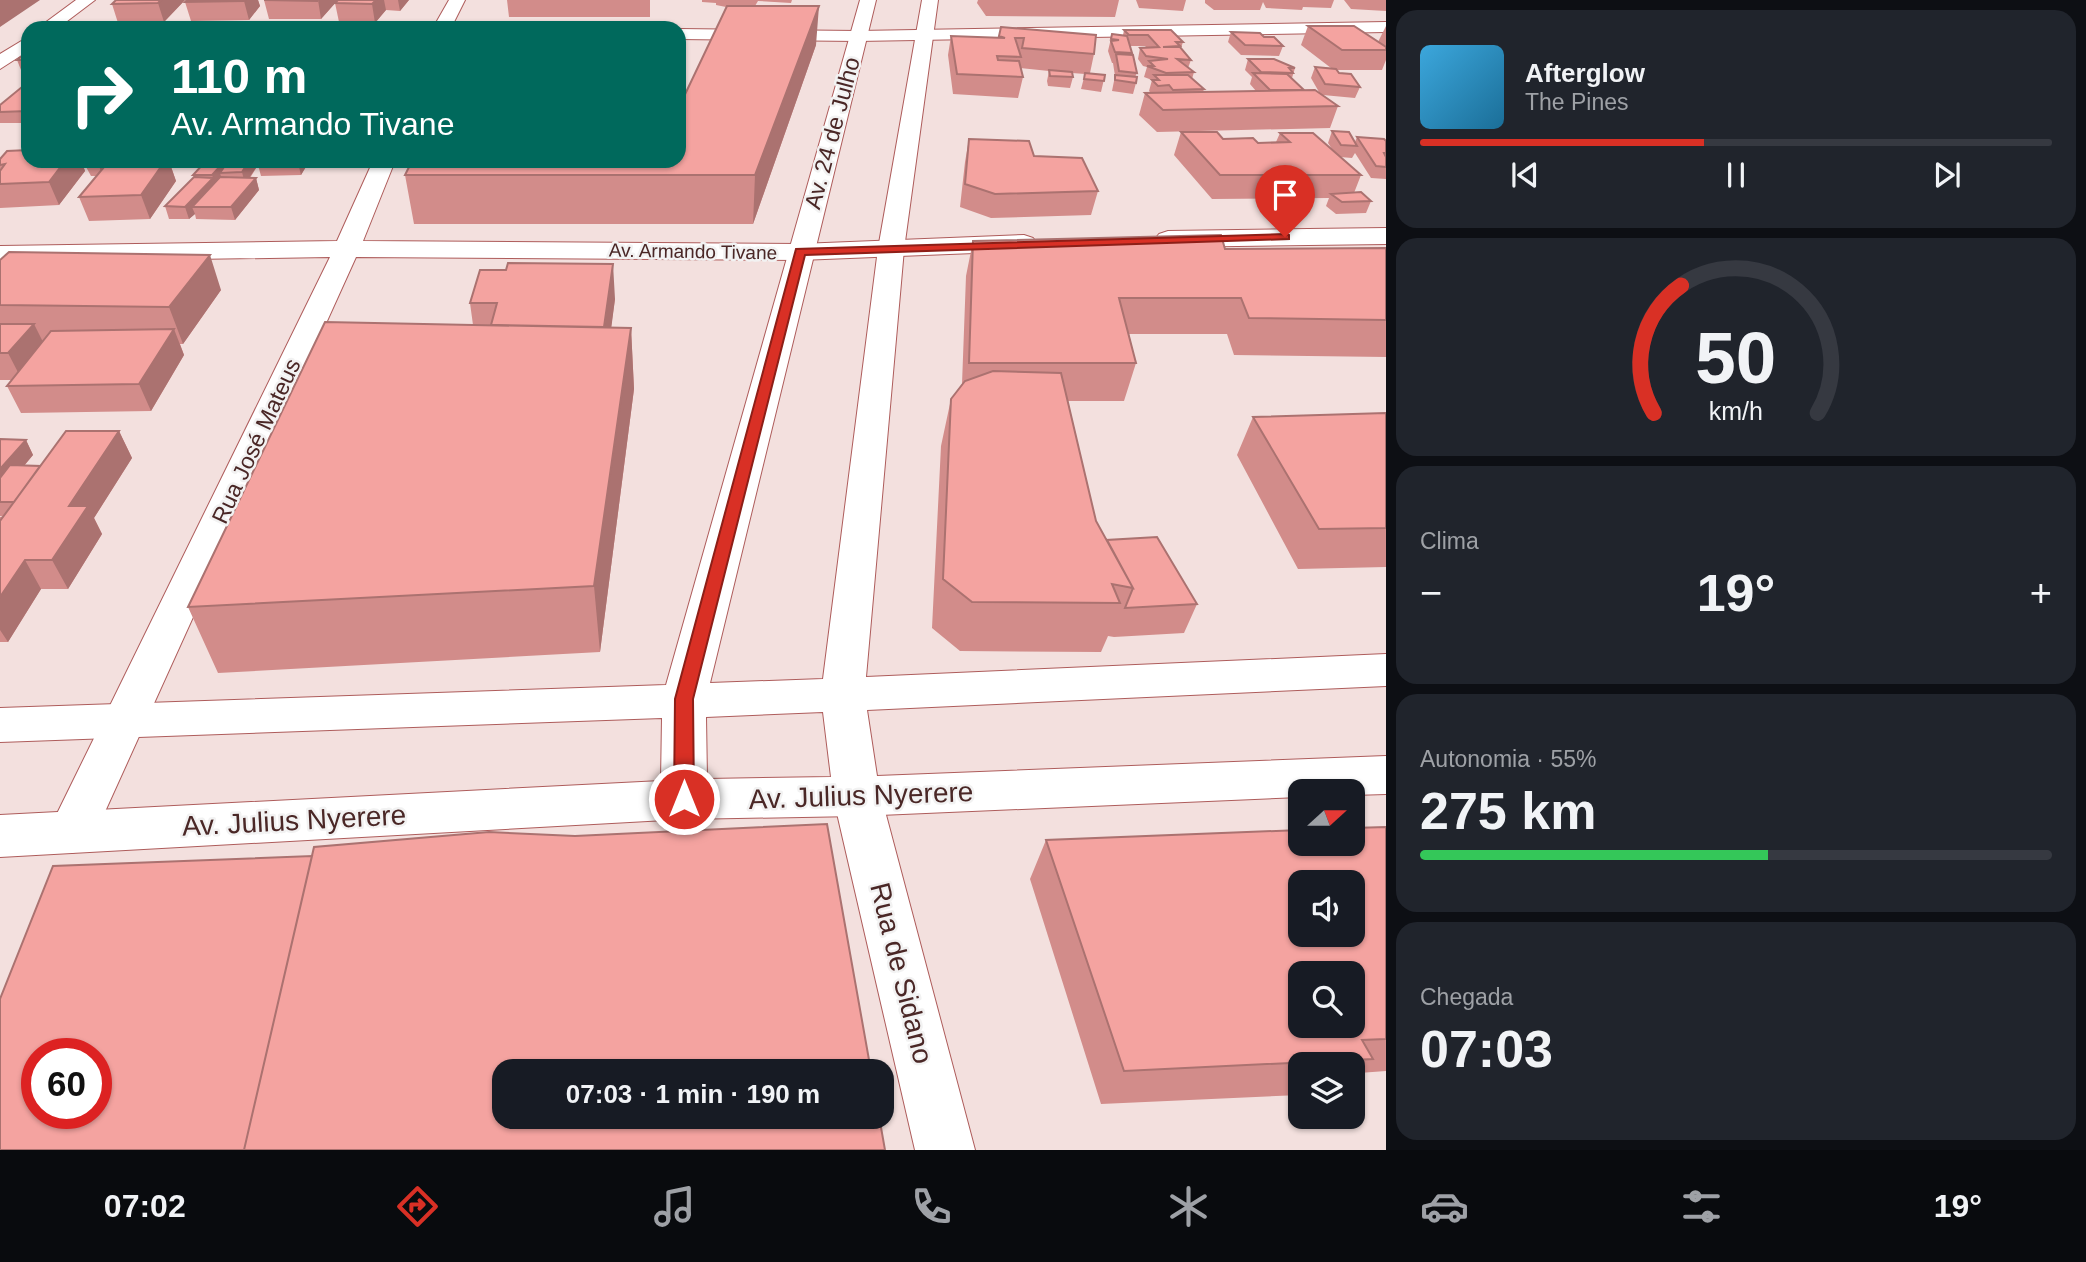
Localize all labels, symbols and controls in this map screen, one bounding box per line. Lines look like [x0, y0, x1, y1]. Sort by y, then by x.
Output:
icon: right [56, 49, 147, 140]
text: 110 m [171, 49, 307, 103]
street label: Av. 24 de Julho [799, 54, 865, 212]
text: Afterglow [1525, 58, 1645, 88]
text: The Pines [1525, 89, 1629, 115]
text: Av. Armando Tivane [171, 106, 454, 142]
icon: previous [1506, 156, 1544, 194]
icon: pause [1717, 156, 1755, 194]
icon: next [1928, 156, 1966, 194]
pin [1255, 165, 1315, 237]
icon: arrive [1266, 176, 1304, 214]
street label: Av. Armando Tivane [609, 240, 777, 263]
text: 50 [1696, 317, 1776, 398]
street label: Rua José Mateus [206, 354, 306, 528]
text: km/h [1709, 397, 1763, 425]
text: Clima [1420, 528, 1479, 554]
text: 19° [1697, 564, 1775, 622]
text: − [1420, 572, 1442, 614]
text: + [2030, 572, 2052, 614]
text: Autonomia · 55% [1420, 746, 1596, 772]
position arrow [647, 762, 721, 836]
street label: Av. Julius Nyerere [748, 776, 974, 815]
north arrow [1288, 779, 1365, 856]
map controls [1288, 779, 1365, 1129]
text: 275 km [1420, 782, 1596, 840]
street label: Av. Julius Nyerere [181, 799, 407, 842]
button: sound [1288, 870, 1365, 947]
street label: Rua de Sidano [864, 879, 939, 1067]
button: search [1288, 961, 1365, 1038]
text: Chegada [1420, 984, 1513, 1010]
text: 07:03 [1420, 1020, 1553, 1078]
speed limit sign: 60 [21, 1038, 112, 1129]
button: layers [1288, 1052, 1365, 1129]
text: 07:03 · 1 min · 190 m [566, 1079, 820, 1109]
icon: directions [393, 1182, 442, 1231]
icon: music [650, 1182, 699, 1231]
icon: phone [907, 1182, 956, 1231]
icon: climate [1164, 1182, 1213, 1231]
icon: car [1420, 1182, 1469, 1231]
icon: filters [1677, 1182, 1726, 1231]
text: 07:02 [104, 1188, 186, 1224]
text: 19° [1934, 1188, 1982, 1224]

